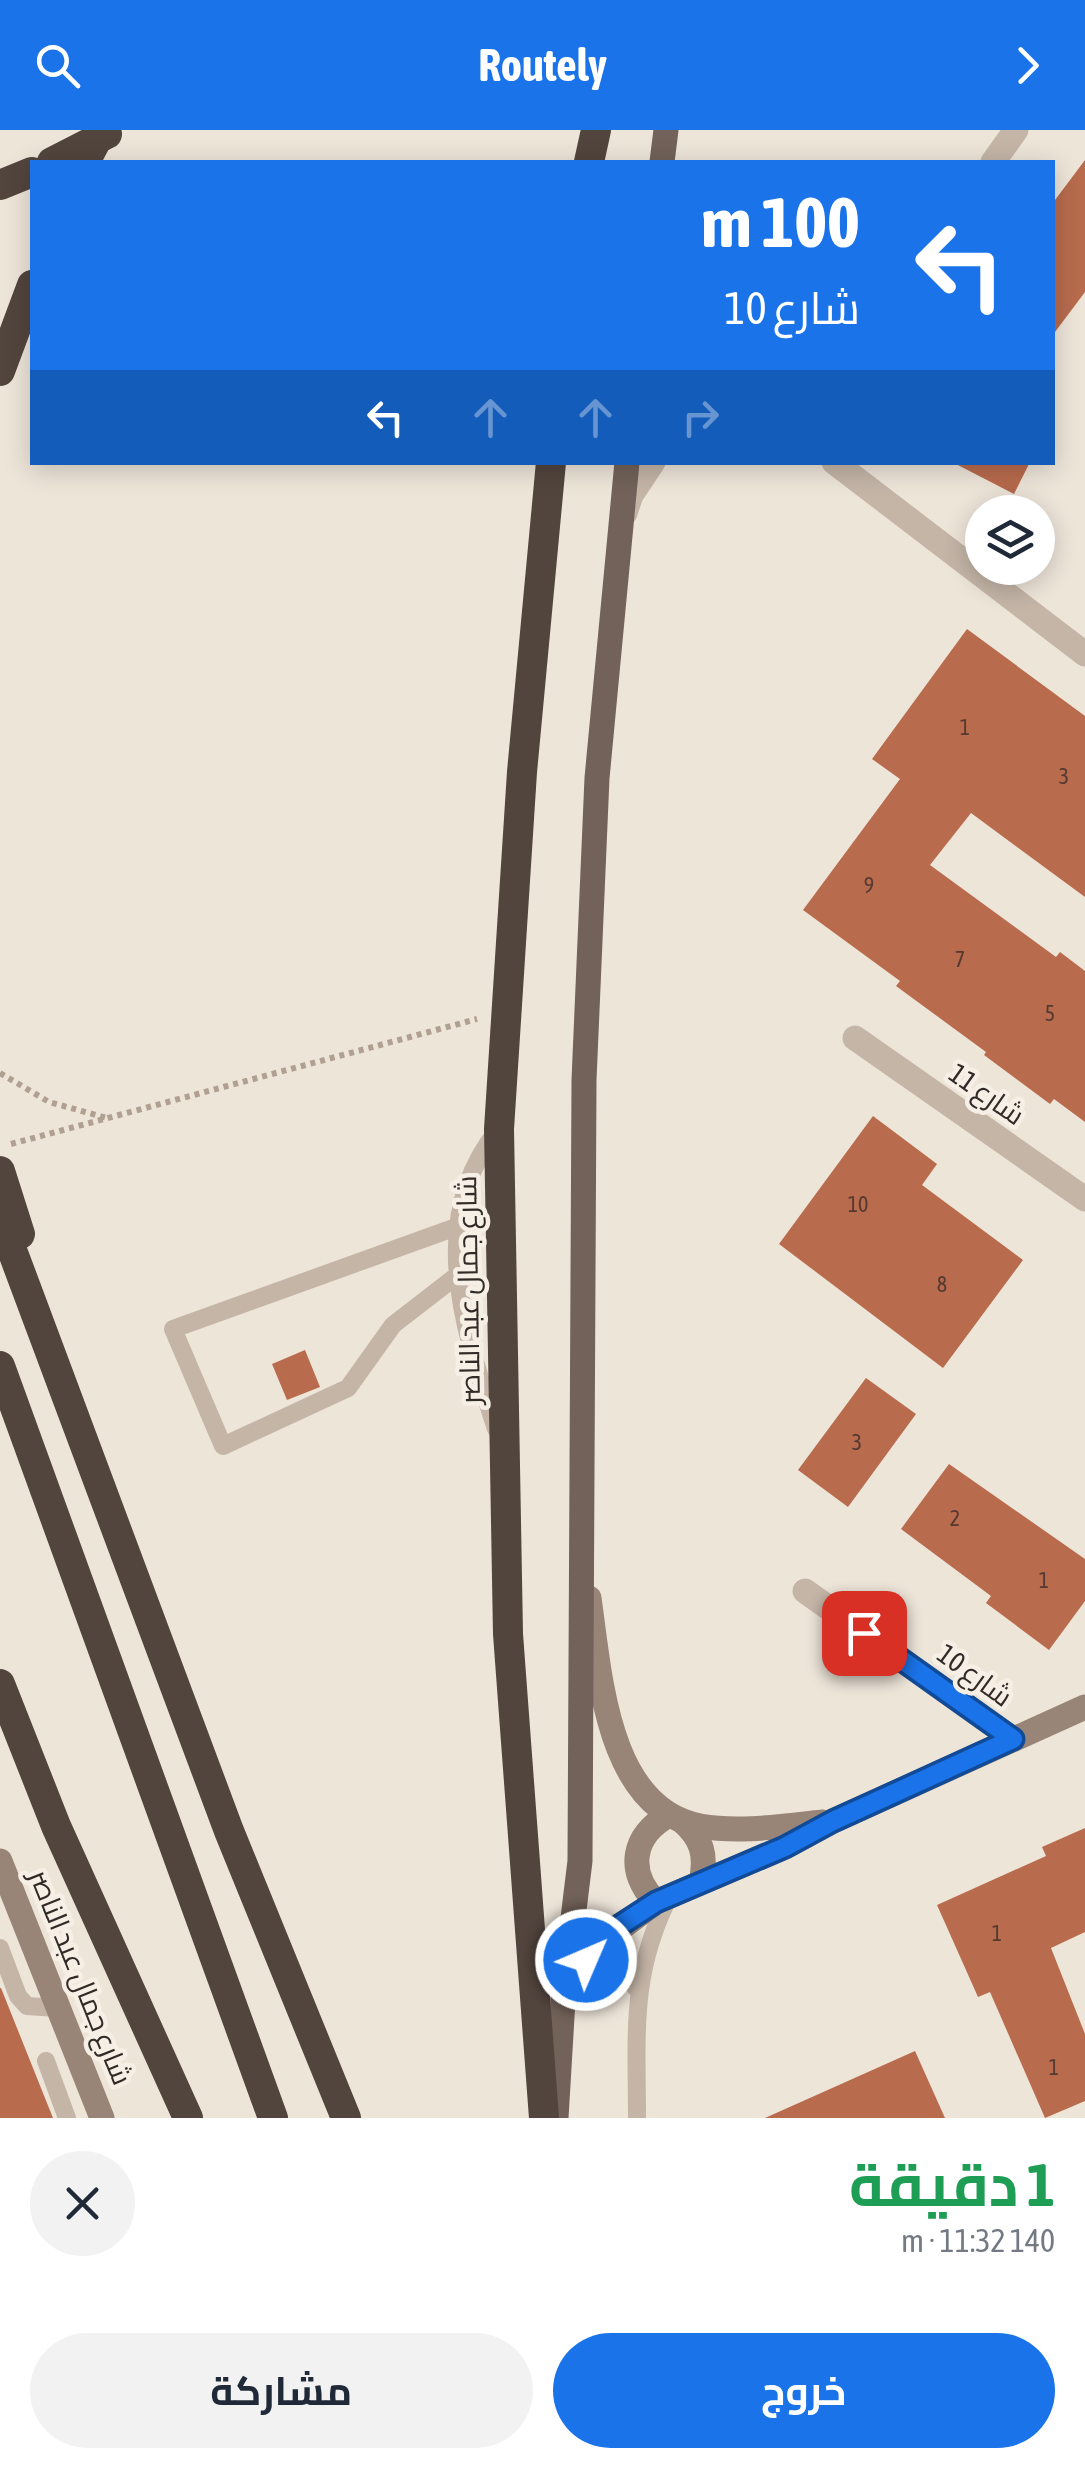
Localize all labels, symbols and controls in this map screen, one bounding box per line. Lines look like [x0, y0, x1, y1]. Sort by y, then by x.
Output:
icon: search [30, 38, 85, 93]
icon: forward [1000, 38, 1055, 93]
text: Routely [478, 39, 607, 91]
text: 100 m [701, 182, 860, 262]
icon: left [895, 200, 1025, 330]
text: شارع 10 [724, 282, 860, 334]
icon: left [358, 390, 413, 445]
icon: ahead [463, 390, 518, 445]
icon: ahead [568, 390, 623, 445]
icon: right [673, 390, 728, 445]
map controls [965, 495, 1055, 585]
button: layers [965, 495, 1055, 585]
house number: 1 [960, 714, 970, 740]
house number: 3 [1059, 763, 1069, 789]
house number: 9 [864, 872, 874, 898]
house number: 7 [955, 946, 965, 972]
house number: 5 [1045, 1000, 1055, 1026]
street label: شارع 11 [942, 1057, 1031, 1134]
street label: شارع جمال عبد الناصر [450, 1175, 489, 1407]
house number: 10 [848, 1191, 868, 1217]
house number: 8 [937, 1271, 947, 1297]
house number: 3 [852, 1429, 862, 1455]
house number: 2 [950, 1505, 960, 1531]
house number: 1 [1039, 1567, 1049, 1593]
pin [822, 1591, 907, 1676]
icon: arrive [837, 1606, 892, 1661]
street label: شارع 10 [930, 1637, 1019, 1715]
street label: شارع جمال عبد الناصر [20, 1863, 139, 2090]
position arrow [534, 1908, 638, 2012]
house number: 1 [992, 1920, 1002, 1946]
house number: 1 [1049, 2054, 1059, 2080]
text: 1 دقيقة [849, 2150, 1055, 2219]
button: close [30, 2151, 135, 2256]
text: 140 m · 11:32 [901, 2222, 1055, 2259]
button: مشاركة [30, 2333, 533, 2448]
button: خروج [553, 2333, 1055, 2448]

